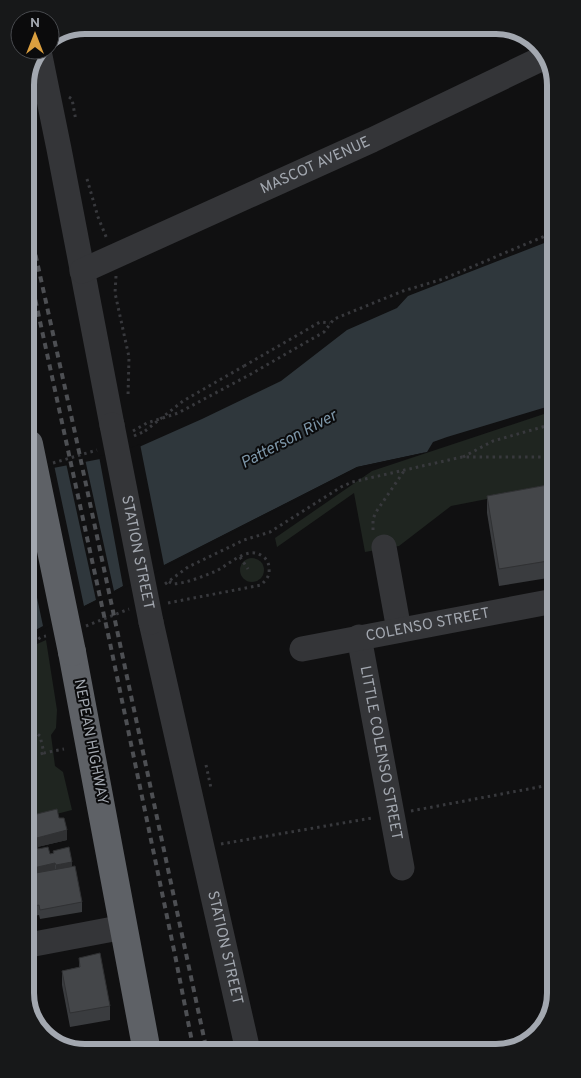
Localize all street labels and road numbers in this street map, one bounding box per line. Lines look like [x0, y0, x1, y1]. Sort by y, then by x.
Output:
street label: MASCOT AVENUE [257, 133, 373, 199]
street label: STATION STREET [117, 494, 158, 611]
street label: COLENSO STREET [364, 604, 491, 646]
street label: LITTLE COLENSO STREET [355, 664, 406, 842]
street label: NEPEAN HIGHWAY [68, 677, 112, 807]
street label: STATION STREET [203, 889, 247, 1007]

